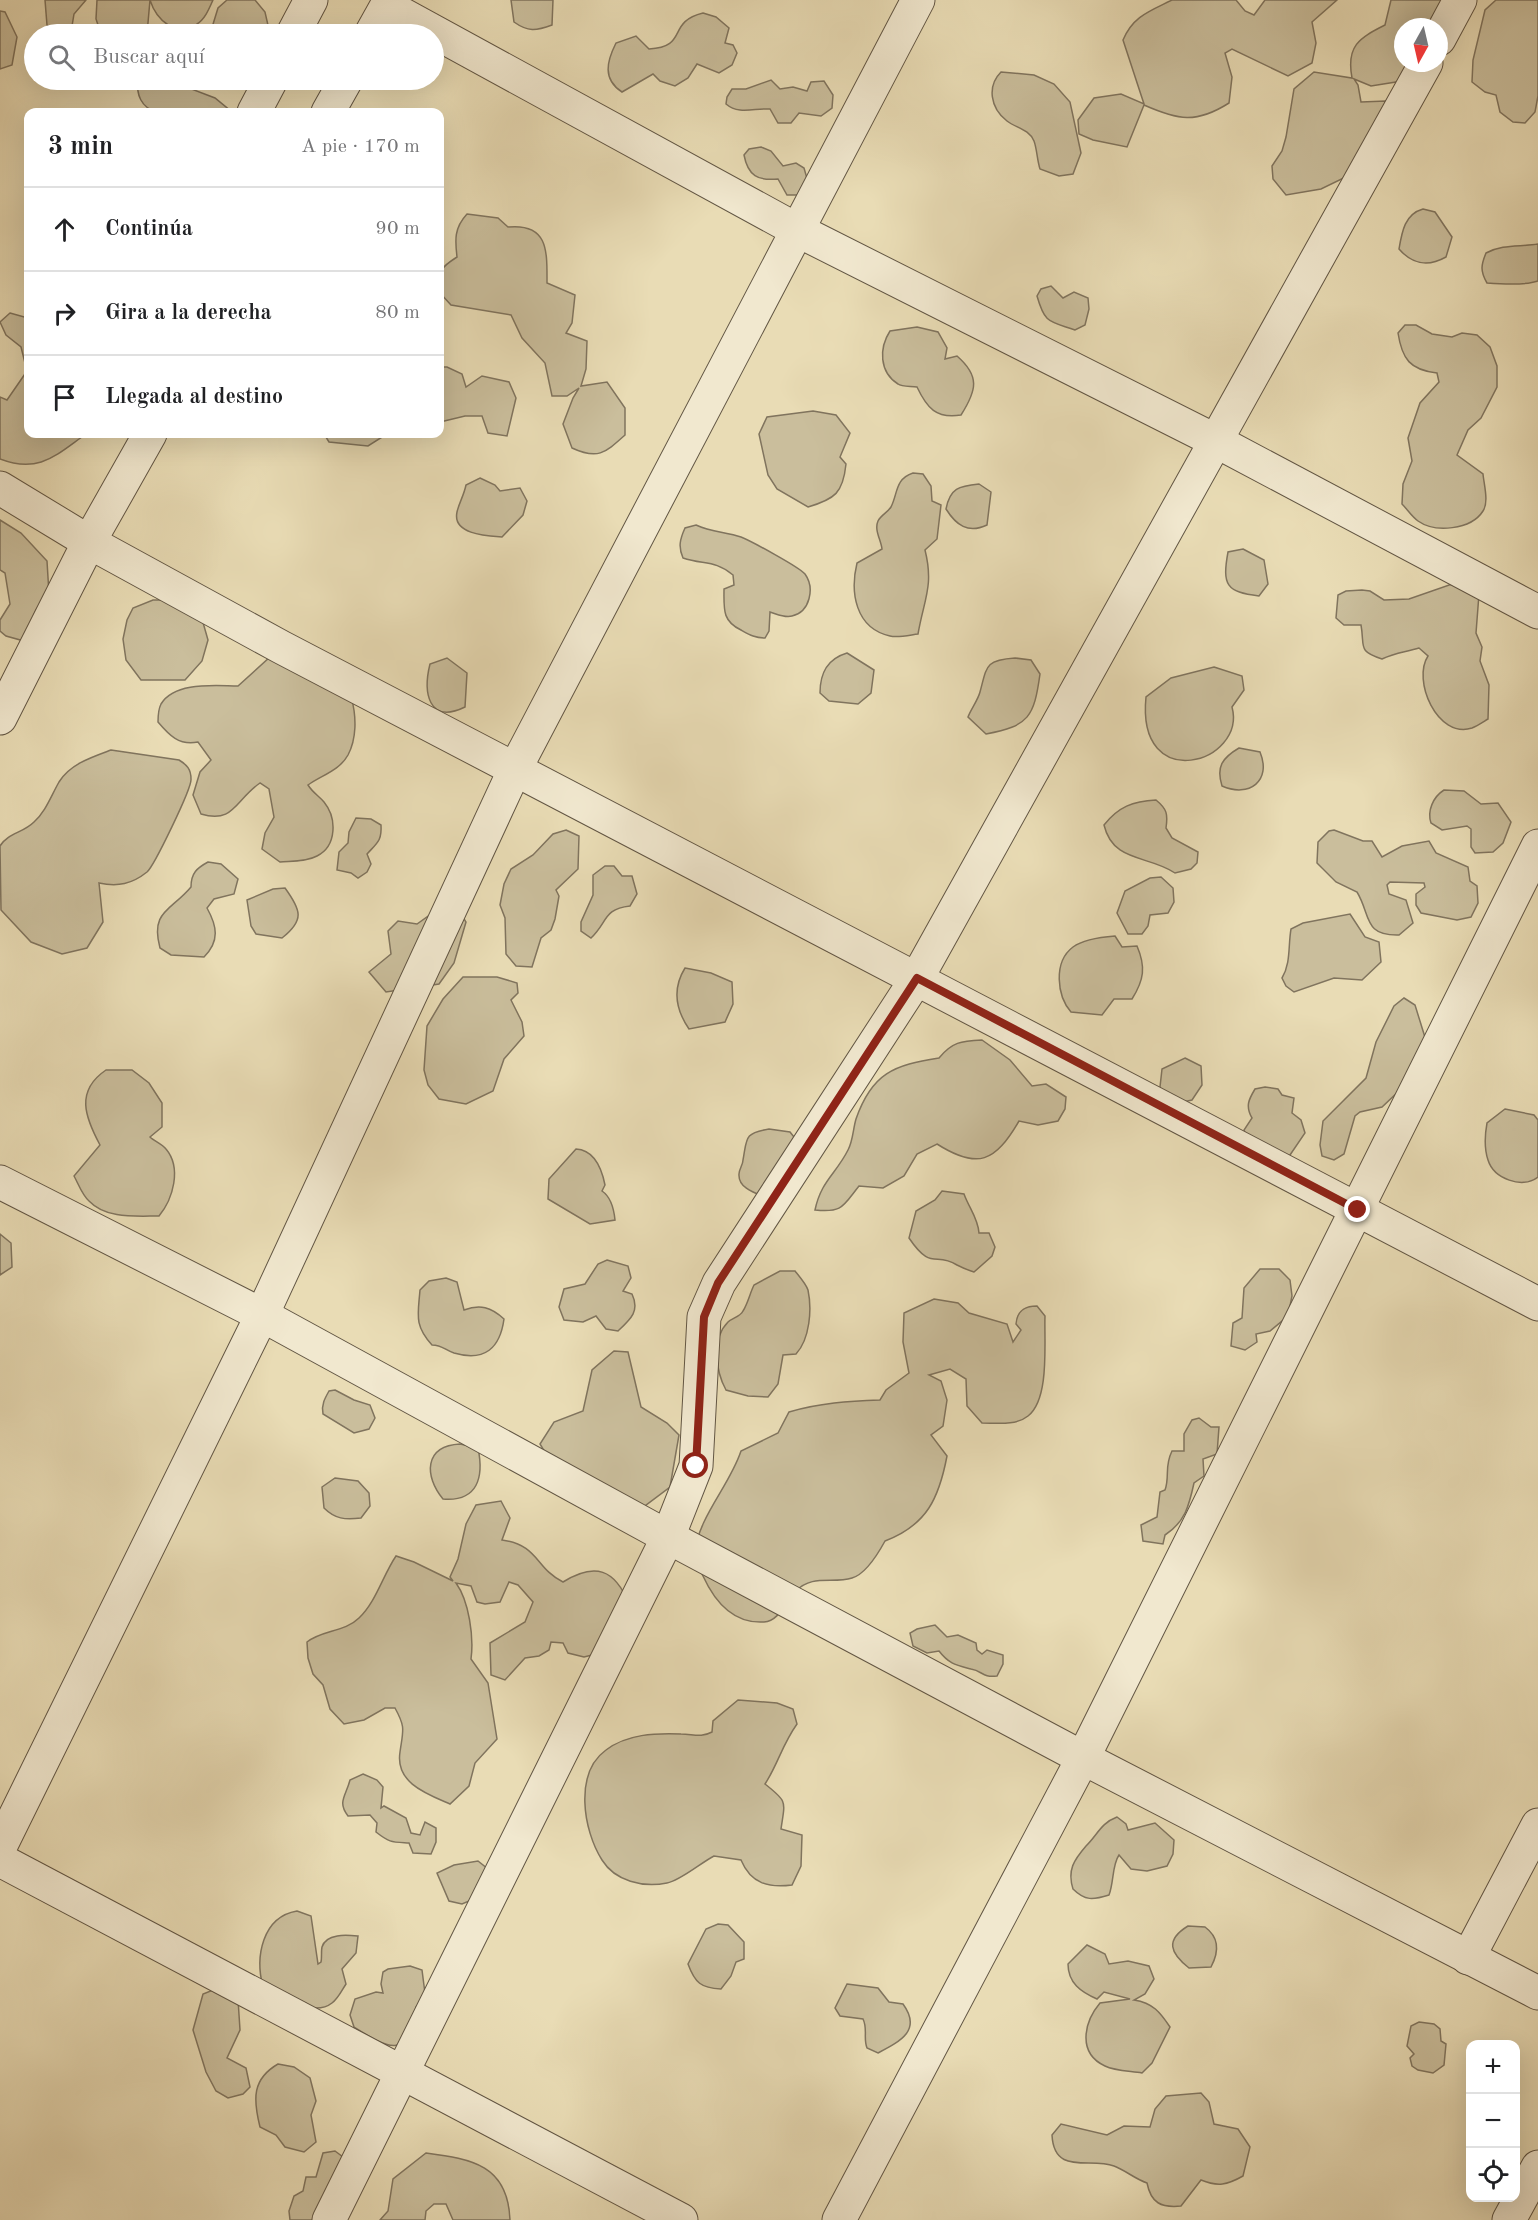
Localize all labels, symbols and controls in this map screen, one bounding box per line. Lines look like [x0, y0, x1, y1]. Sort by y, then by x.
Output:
north arrow [1394, 18, 1448, 72]
search box [24, 24, 444, 90]
icon: search [45, 41, 78, 74]
text: Buscar aquí [93, 46, 205, 68]
text: 3 min [48, 134, 113, 160]
text: A pie · 170 m [301, 137, 420, 157]
icon: ahead [48, 213, 81, 246]
text: Continúa [105, 218, 193, 240]
text: 90 m [375, 219, 420, 239]
icon: right [48, 297, 81, 330]
text: Gira a la derecha [105, 302, 272, 324]
text: 80 m [375, 303, 420, 323]
icon: arrive [48, 381, 81, 414]
text: Llegada al destino [105, 386, 283, 408]
route end [1344, 1196, 1370, 1222]
route start [682, 1452, 708, 1478]
map controls [1466, 2040, 1520, 2202]
button: + [1466, 2040, 1520, 2094]
button: − [1466, 2094, 1520, 2148]
button: locate [1466, 2148, 1520, 2202]

